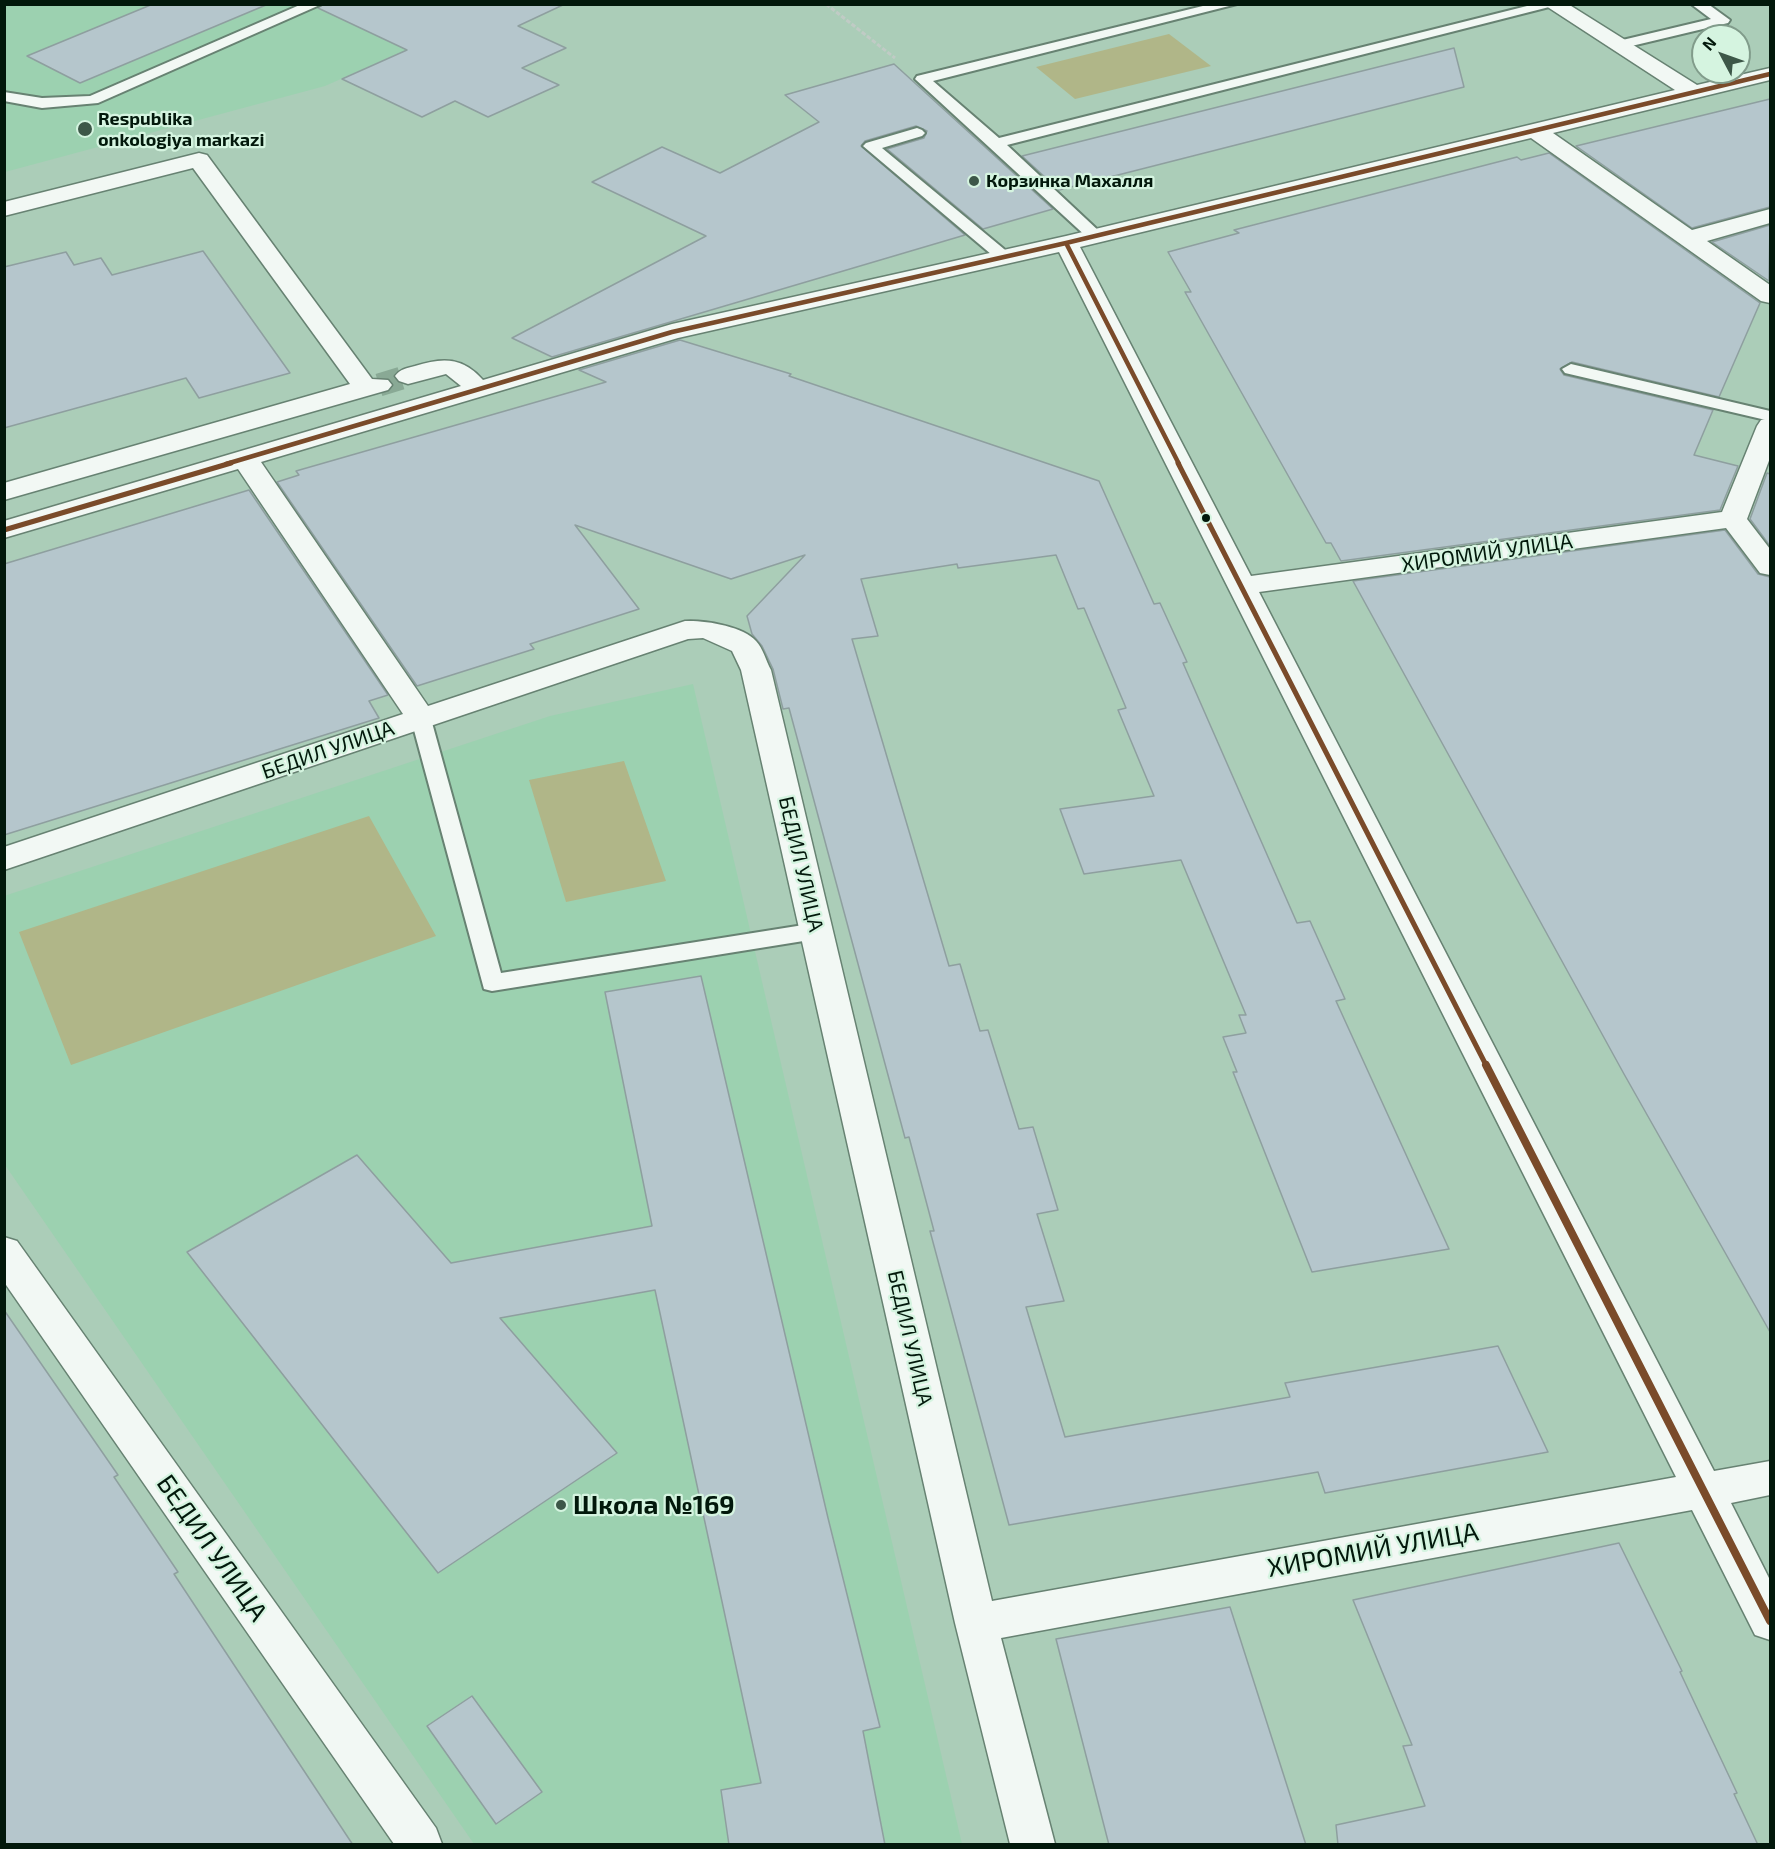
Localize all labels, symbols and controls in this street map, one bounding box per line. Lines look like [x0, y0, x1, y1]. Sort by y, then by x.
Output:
north arrow [1691, 24, 1751, 84]
text: N [1698, 33, 1720, 54]
place label: Respublika onkologiya markazi [98, 108, 264, 150]
marker: Respublika onkologiya markazi [76, 120, 94, 138]
place label: Корзинка Махалля [986, 170, 1153, 192]
marker: Корзинка Махалля [967, 174, 981, 188]
unlabelled marker [1200, 512, 1212, 524]
street label: ХИРОМИЙ УЛИЦА [1400, 529, 1574, 577]
street label: БЕДИЛ УЛИЦА [258, 716, 398, 784]
street label: БЕДИЛ УЛИЦА [773, 794, 829, 934]
street label: БЕДИЛ УЛИЦА [882, 1268, 938, 1408]
street label: БЕДИЛ УЛИЦА [150, 1469, 274, 1627]
place label: Школа №169 [573, 1489, 735, 1521]
marker: Школа №169 [554, 1498, 568, 1512]
street label: ХИРОМИЙ УЛИЦА [1265, 1516, 1481, 1584]

